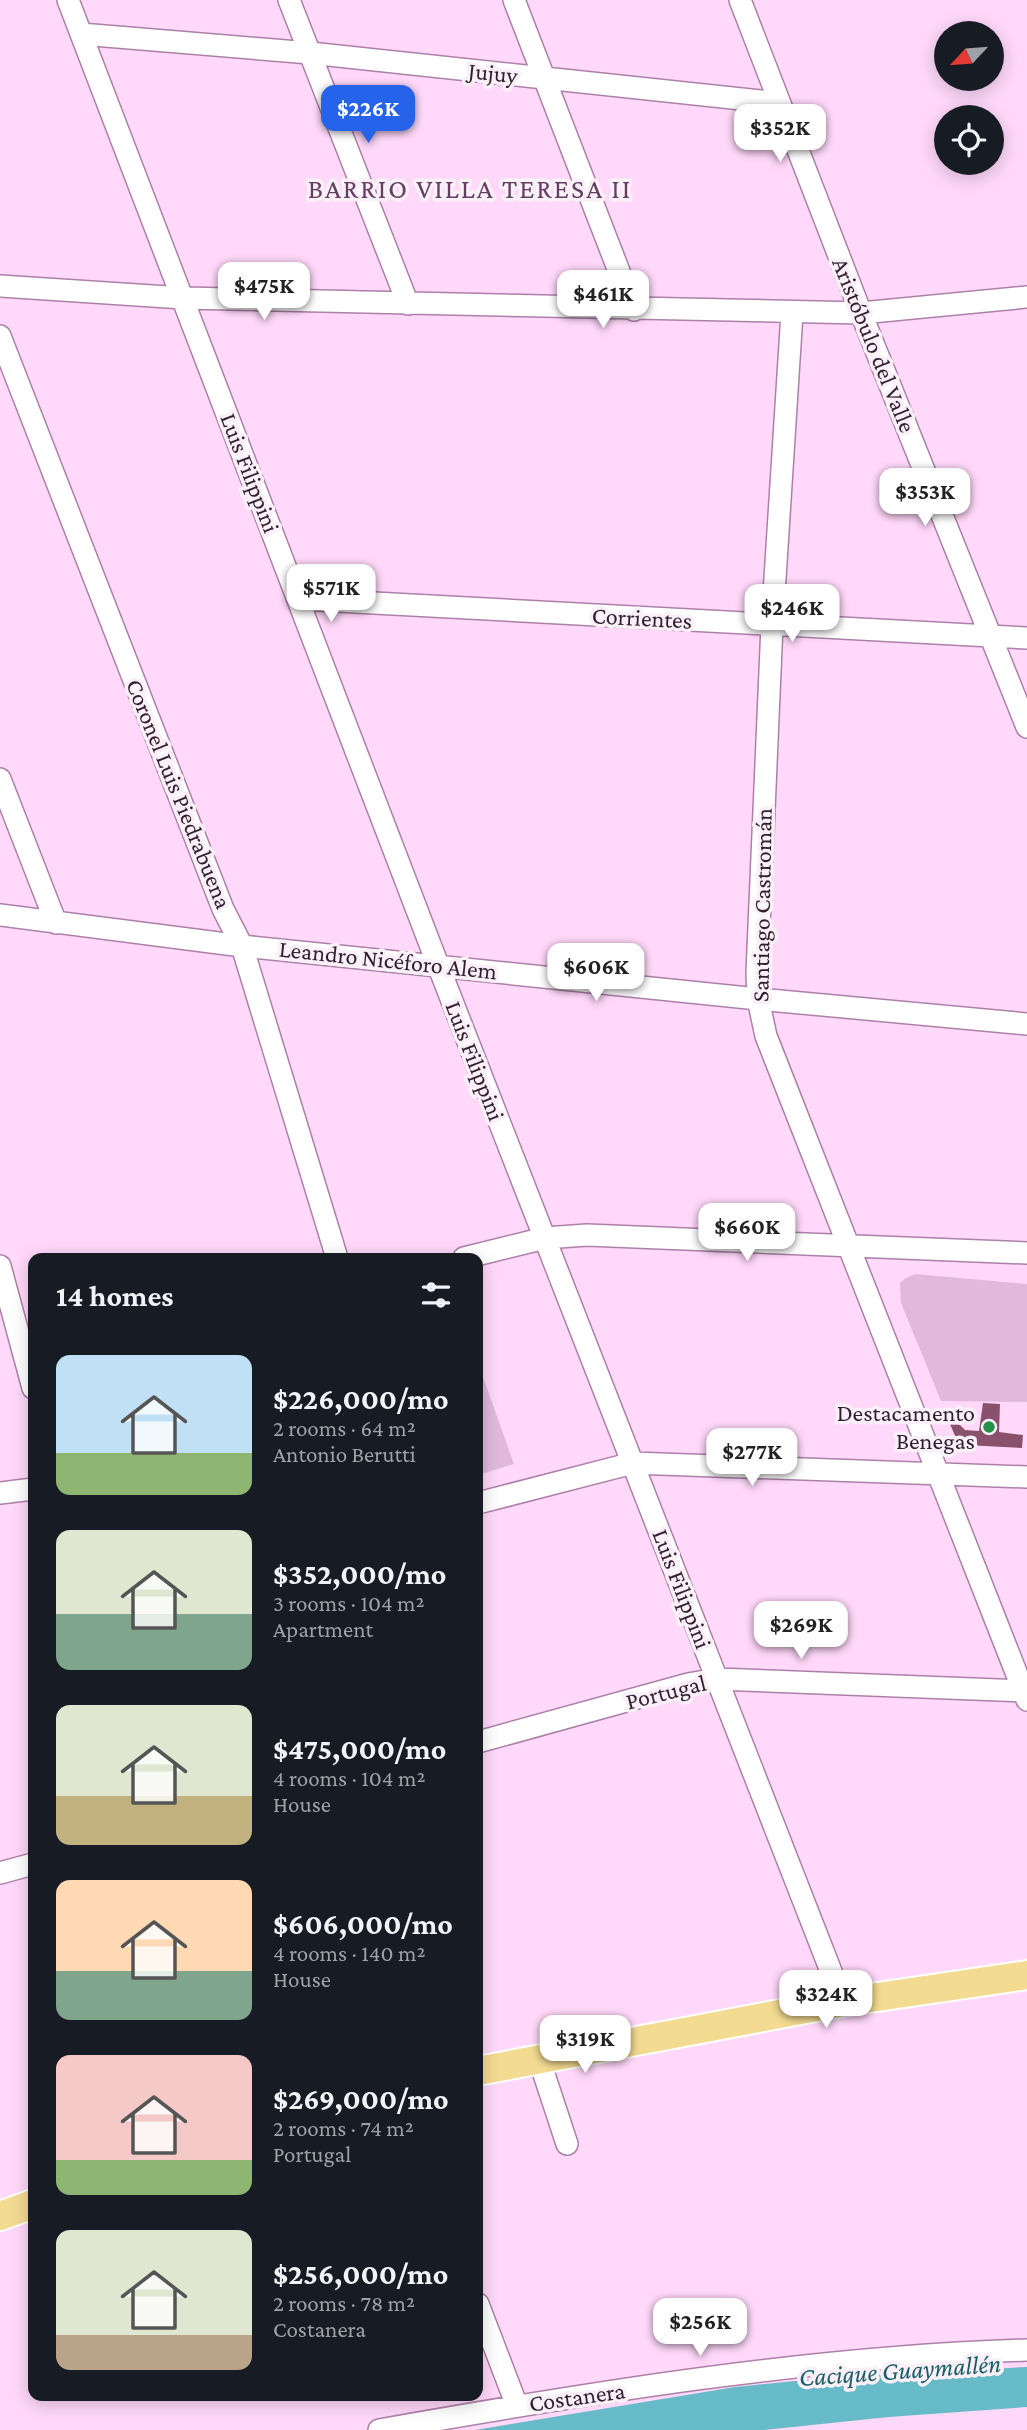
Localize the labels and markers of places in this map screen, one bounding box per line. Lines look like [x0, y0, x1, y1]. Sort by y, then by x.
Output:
pin: $226K [319, 86, 417, 145]
pin: $352K [731, 104, 829, 164]
pin: $475K [215, 262, 313, 322]
pin: $461K [554, 270, 652, 330]
pin: $353K [876, 468, 974, 528]
pin: $571K [282, 564, 380, 624]
pin: $246K [743, 584, 841, 644]
pin: $606K [547, 944, 645, 1003]
pin: $660K [698, 1204, 796, 1263]
place label: Destacamento Benegas [837, 1399, 975, 1454]
marker: Destacamento Benegas [981, 1419, 997, 1435]
pin: $277K [703, 1428, 801, 1488]
pin: $269K [752, 1602, 850, 1661]
pin: $324K [777, 1970, 875, 2030]
pin: $319K [536, 2016, 634, 2075]
pin: $256K [651, 2298, 749, 2358]

